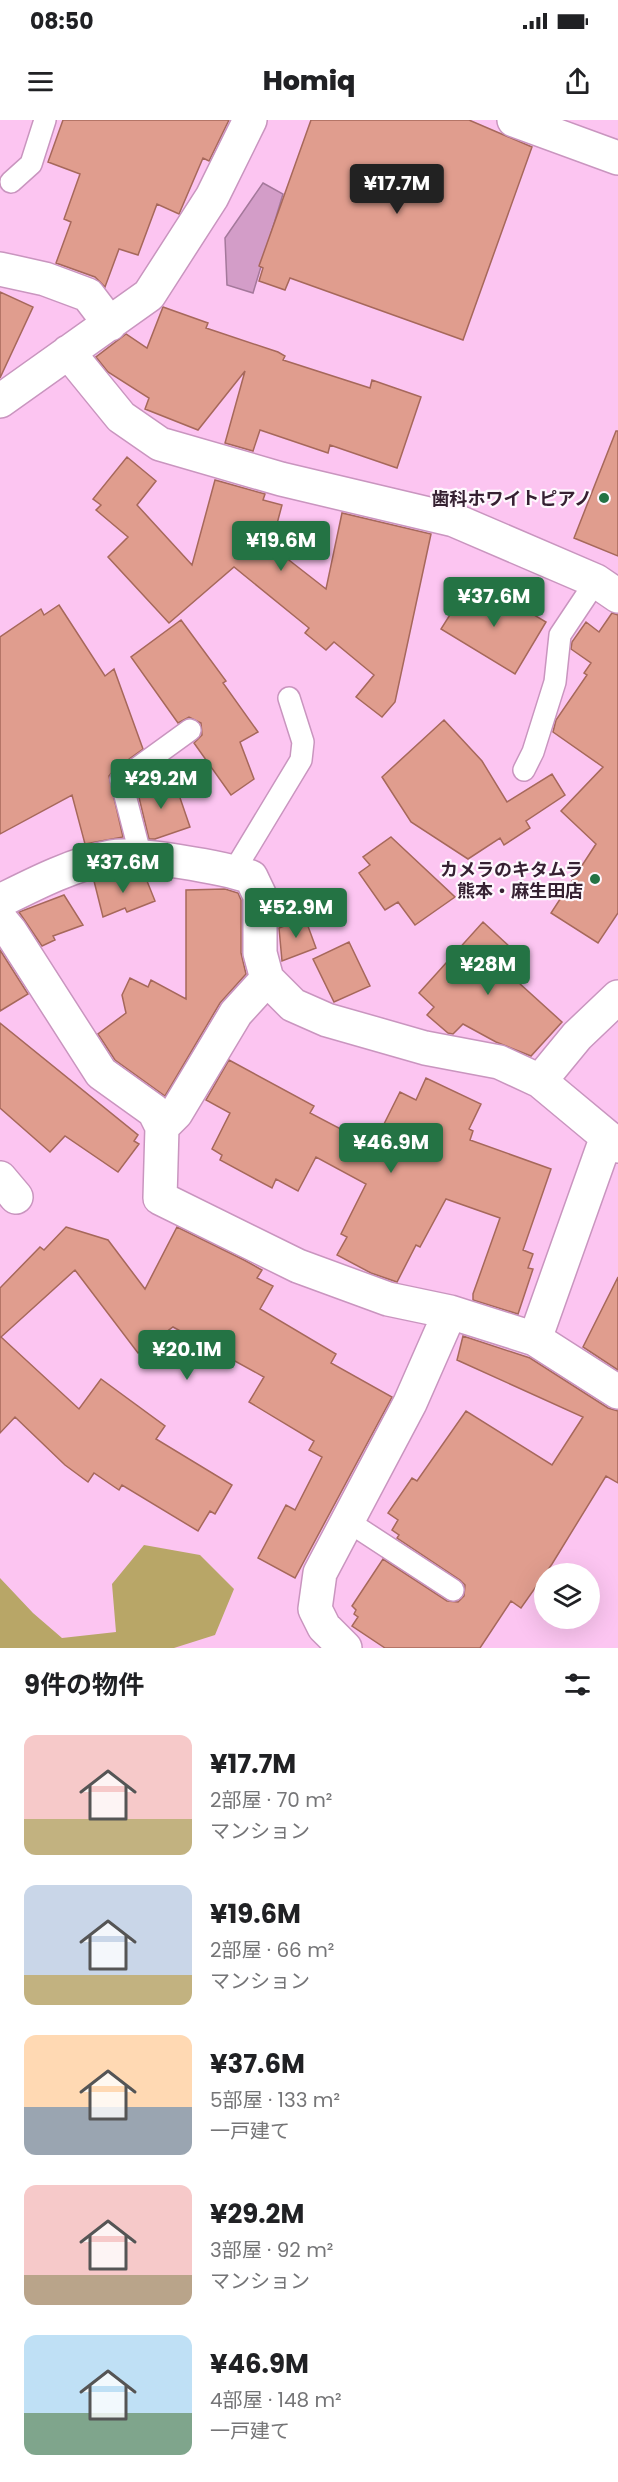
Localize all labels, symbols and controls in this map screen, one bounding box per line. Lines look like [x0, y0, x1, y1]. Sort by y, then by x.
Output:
text: 08:50 [30, 6, 94, 37]
text: Homiq [263, 62, 355, 99]
icon: menu [24, 65, 57, 98]
icon: share [561, 65, 594, 98]
pin: ¥17.7M [348, 164, 446, 215]
text: ¥17.7M [364, 169, 430, 197]
place label: 歯科ホワイトピアノ [432, 486, 592, 511]
marker: 歯科ホワイトピアノ [597, 491, 611, 505]
pin: ¥19.6M [232, 521, 330, 572]
text: ¥19.6M [246, 526, 316, 554]
pin: ¥37.6M [445, 577, 543, 628]
text: ¥37.6M [458, 582, 530, 610]
pin: ¥29.2M [112, 759, 210, 810]
text: ¥29.2M [125, 764, 197, 792]
pin: ¥37.6M [74, 843, 172, 894]
text: ¥37.6M [87, 848, 159, 876]
place label: カメラのキタムラ 熊本・麻生田店 [440, 857, 583, 903]
marker: カメラのキタムラ 熊本・麻生田店 [588, 872, 602, 886]
pin: ¥52.9M [247, 888, 345, 939]
text: ¥52.9M [259, 893, 333, 921]
pin: ¥28M [452, 945, 524, 996]
text: ¥28M [460, 950, 516, 978]
pin: ¥46.9M [342, 1123, 440, 1174]
text: ¥46.9M [353, 1128, 429, 1156]
pin: ¥20.1M [138, 1330, 236, 1381]
text: ¥20.1M [152, 1335, 222, 1363]
map controls [534, 1563, 600, 1629]
button: layers [534, 1563, 600, 1629]
text: 9件の物件 [24, 1667, 144, 1703]
icon: filters [561, 1668, 594, 1701]
text: ¥17.7M [210, 1746, 296, 1782]
icon: home [72, 1759, 144, 1831]
text: 2部屋 · 70 m² [210, 1786, 332, 1814]
text: マンション [210, 1817, 310, 1845]
text: ¥19.6M [210, 1896, 301, 1932]
icon: home [72, 1909, 144, 1981]
text: 2部屋 · 66 m² [210, 1936, 334, 1964]
text: マンション [210, 1967, 310, 1995]
text: ¥37.6M [210, 2046, 305, 2082]
icon: home [72, 2059, 144, 2131]
text: 5部屋 · 133 m² [210, 2086, 340, 2114]
text: 一戸建て [210, 2117, 290, 2145]
text: ¥29.2M [210, 2196, 304, 2232]
icon: home [72, 2209, 144, 2281]
text: 3部屋 · 92 m² [210, 2236, 333, 2264]
text: マンション [210, 2267, 310, 2295]
text: ¥46.9M [210, 2346, 309, 2382]
icon: home [72, 2359, 144, 2431]
text: 4部屋 · 148 m² [210, 2386, 342, 2414]
text: 一戸建て [210, 2417, 290, 2445]

